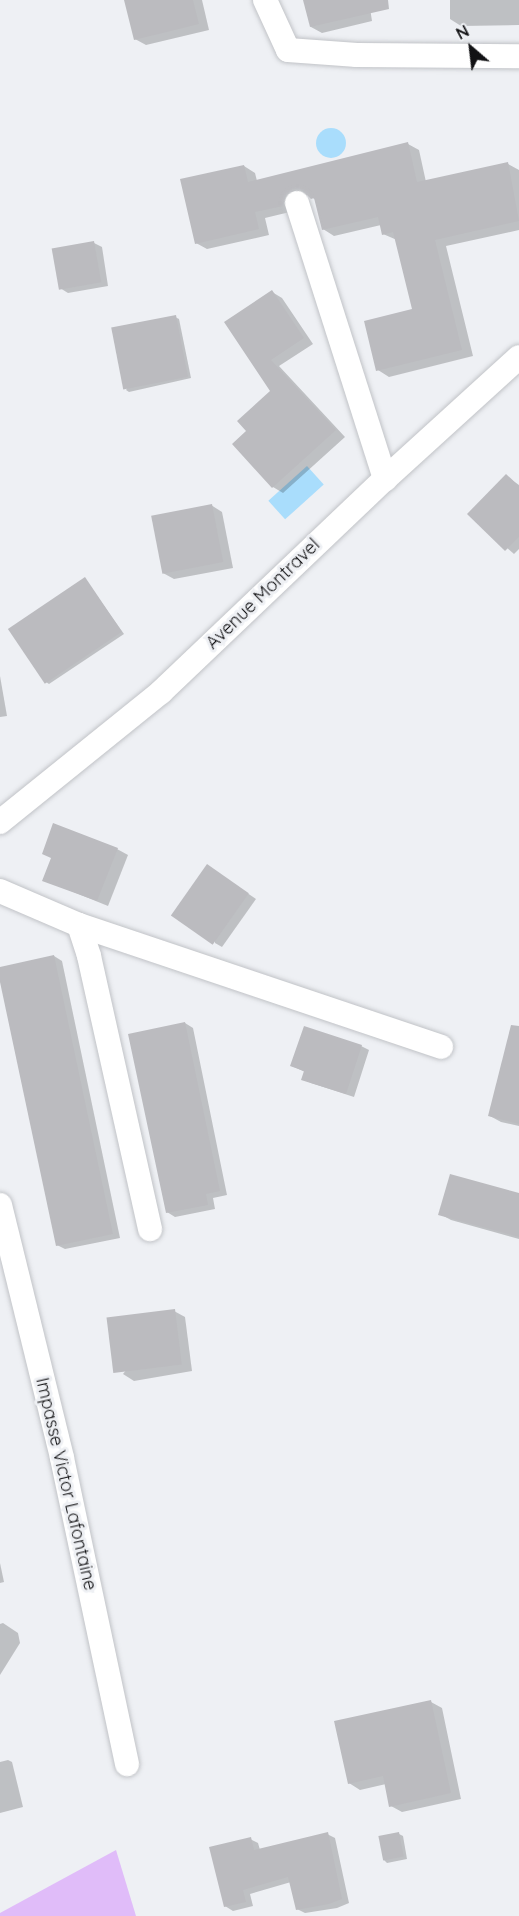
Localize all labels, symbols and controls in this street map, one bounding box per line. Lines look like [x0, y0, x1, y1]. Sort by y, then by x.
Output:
north arrow [441, 18, 501, 78]
text: N [453, 21, 472, 44]
street label: Avenue Montravel [202, 534, 324, 654]
street label: Impasse Victor Lafontaine [31, 1376, 101, 1592]

